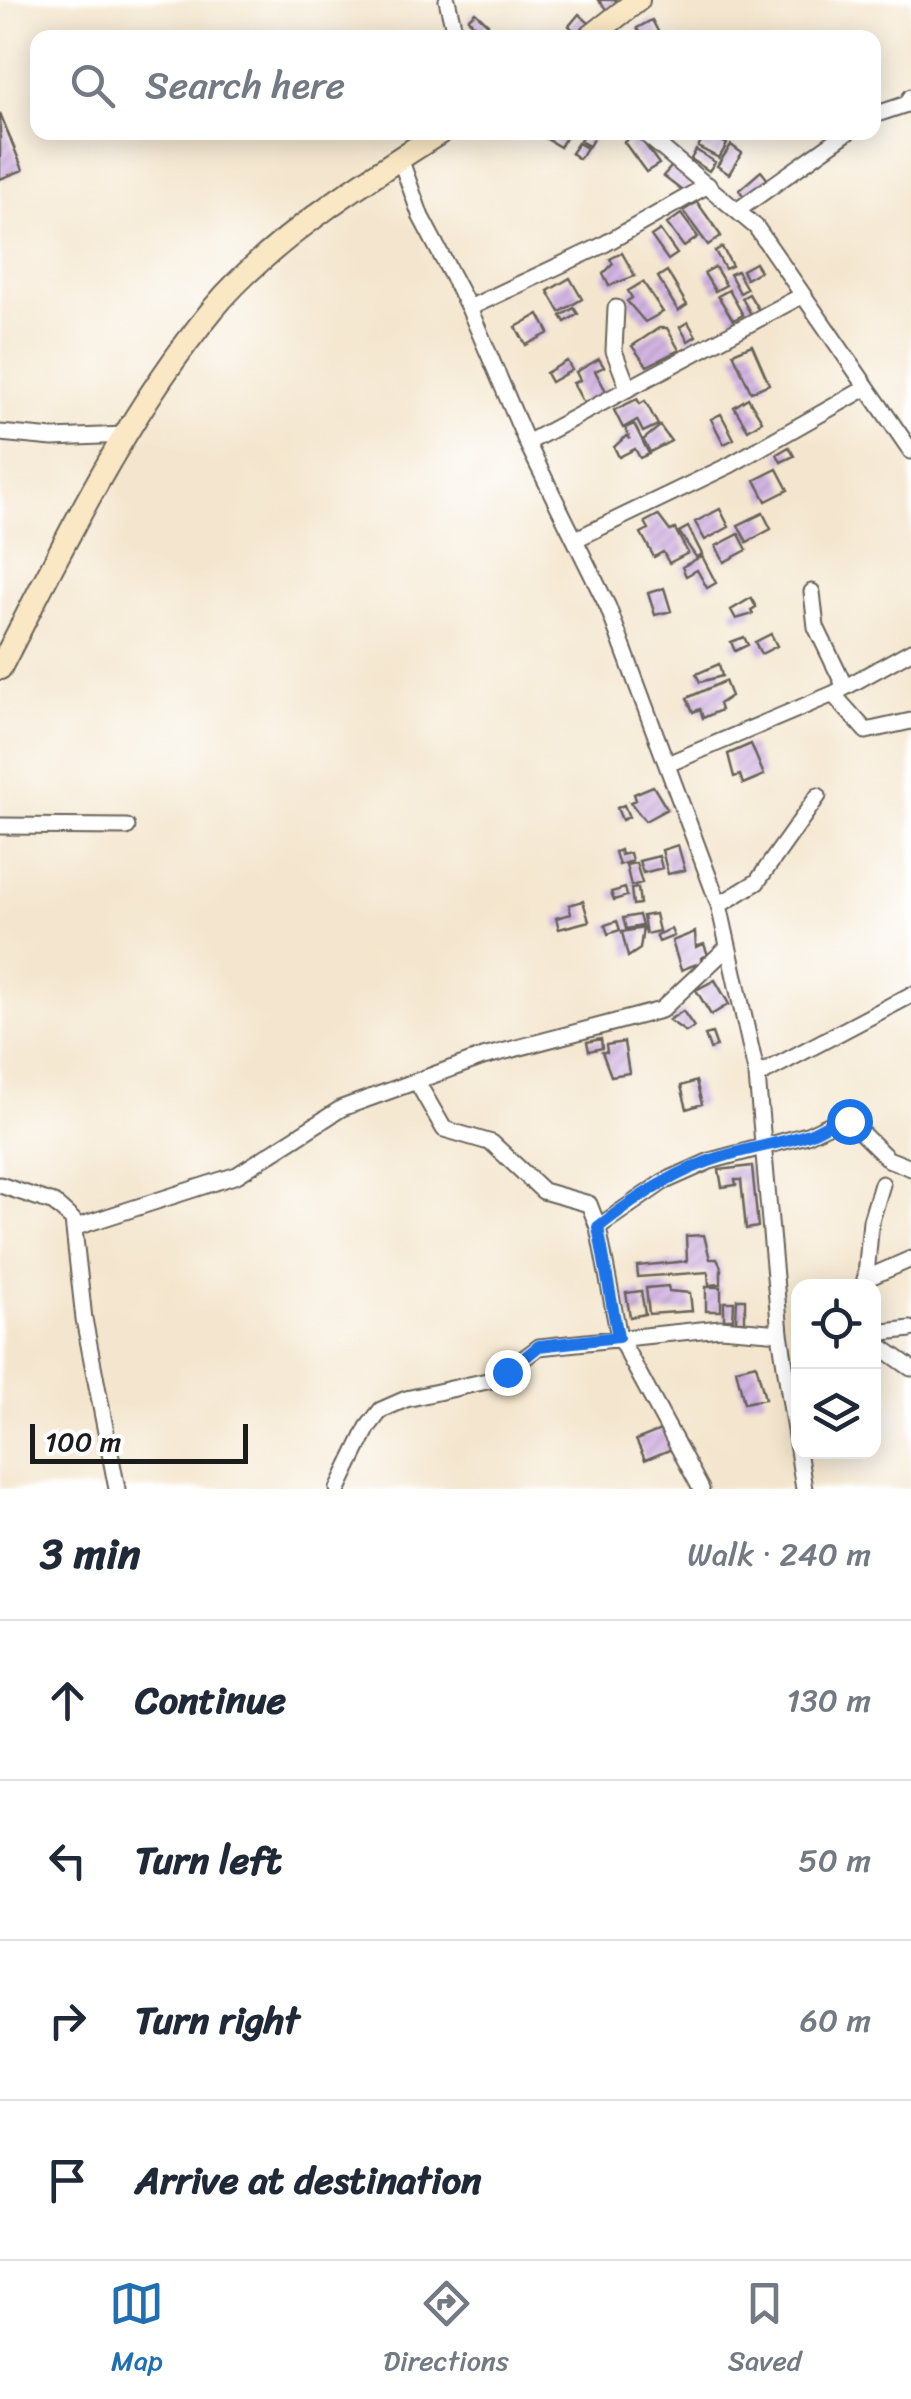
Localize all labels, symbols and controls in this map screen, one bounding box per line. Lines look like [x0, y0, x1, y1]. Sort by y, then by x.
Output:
search box [30, 30, 881, 140]
text: Search here [145, 52, 345, 119]
icon: search [65, 58, 120, 113]
route start [827, 1099, 873, 1145]
map controls [791, 1279, 881, 1459]
button: locate [791, 1279, 881, 1369]
route end [485, 1350, 531, 1396]
button: layers [791, 1369, 881, 1459]
text: 100 m [45, 1417, 121, 1466]
scale bar [30, 1419, 248, 1464]
text: 3 min [40, 1517, 140, 1591]
text: Walk · 240 m [687, 1526, 871, 1583]
text: Continue [135, 1667, 286, 1734]
text: 130 m [787, 1672, 871, 1729]
icon: ahead [40, 1673, 95, 1728]
text: Turn left [135, 1827, 281, 1894]
text: 50 m [798, 1832, 871, 1889]
icon: left [40, 1833, 95, 1888]
text: Turn right [135, 1987, 300, 2054]
text: 60 m [800, 1992, 871, 2049]
icon: right [40, 1993, 95, 2048]
text: Arrive at destination [135, 2147, 482, 2214]
icon: arrive [40, 2153, 95, 2208]
tab: Map [109, 2276, 164, 2385]
tab: Directions [383, 2276, 509, 2385]
tab: Saved [728, 2276, 802, 2385]

